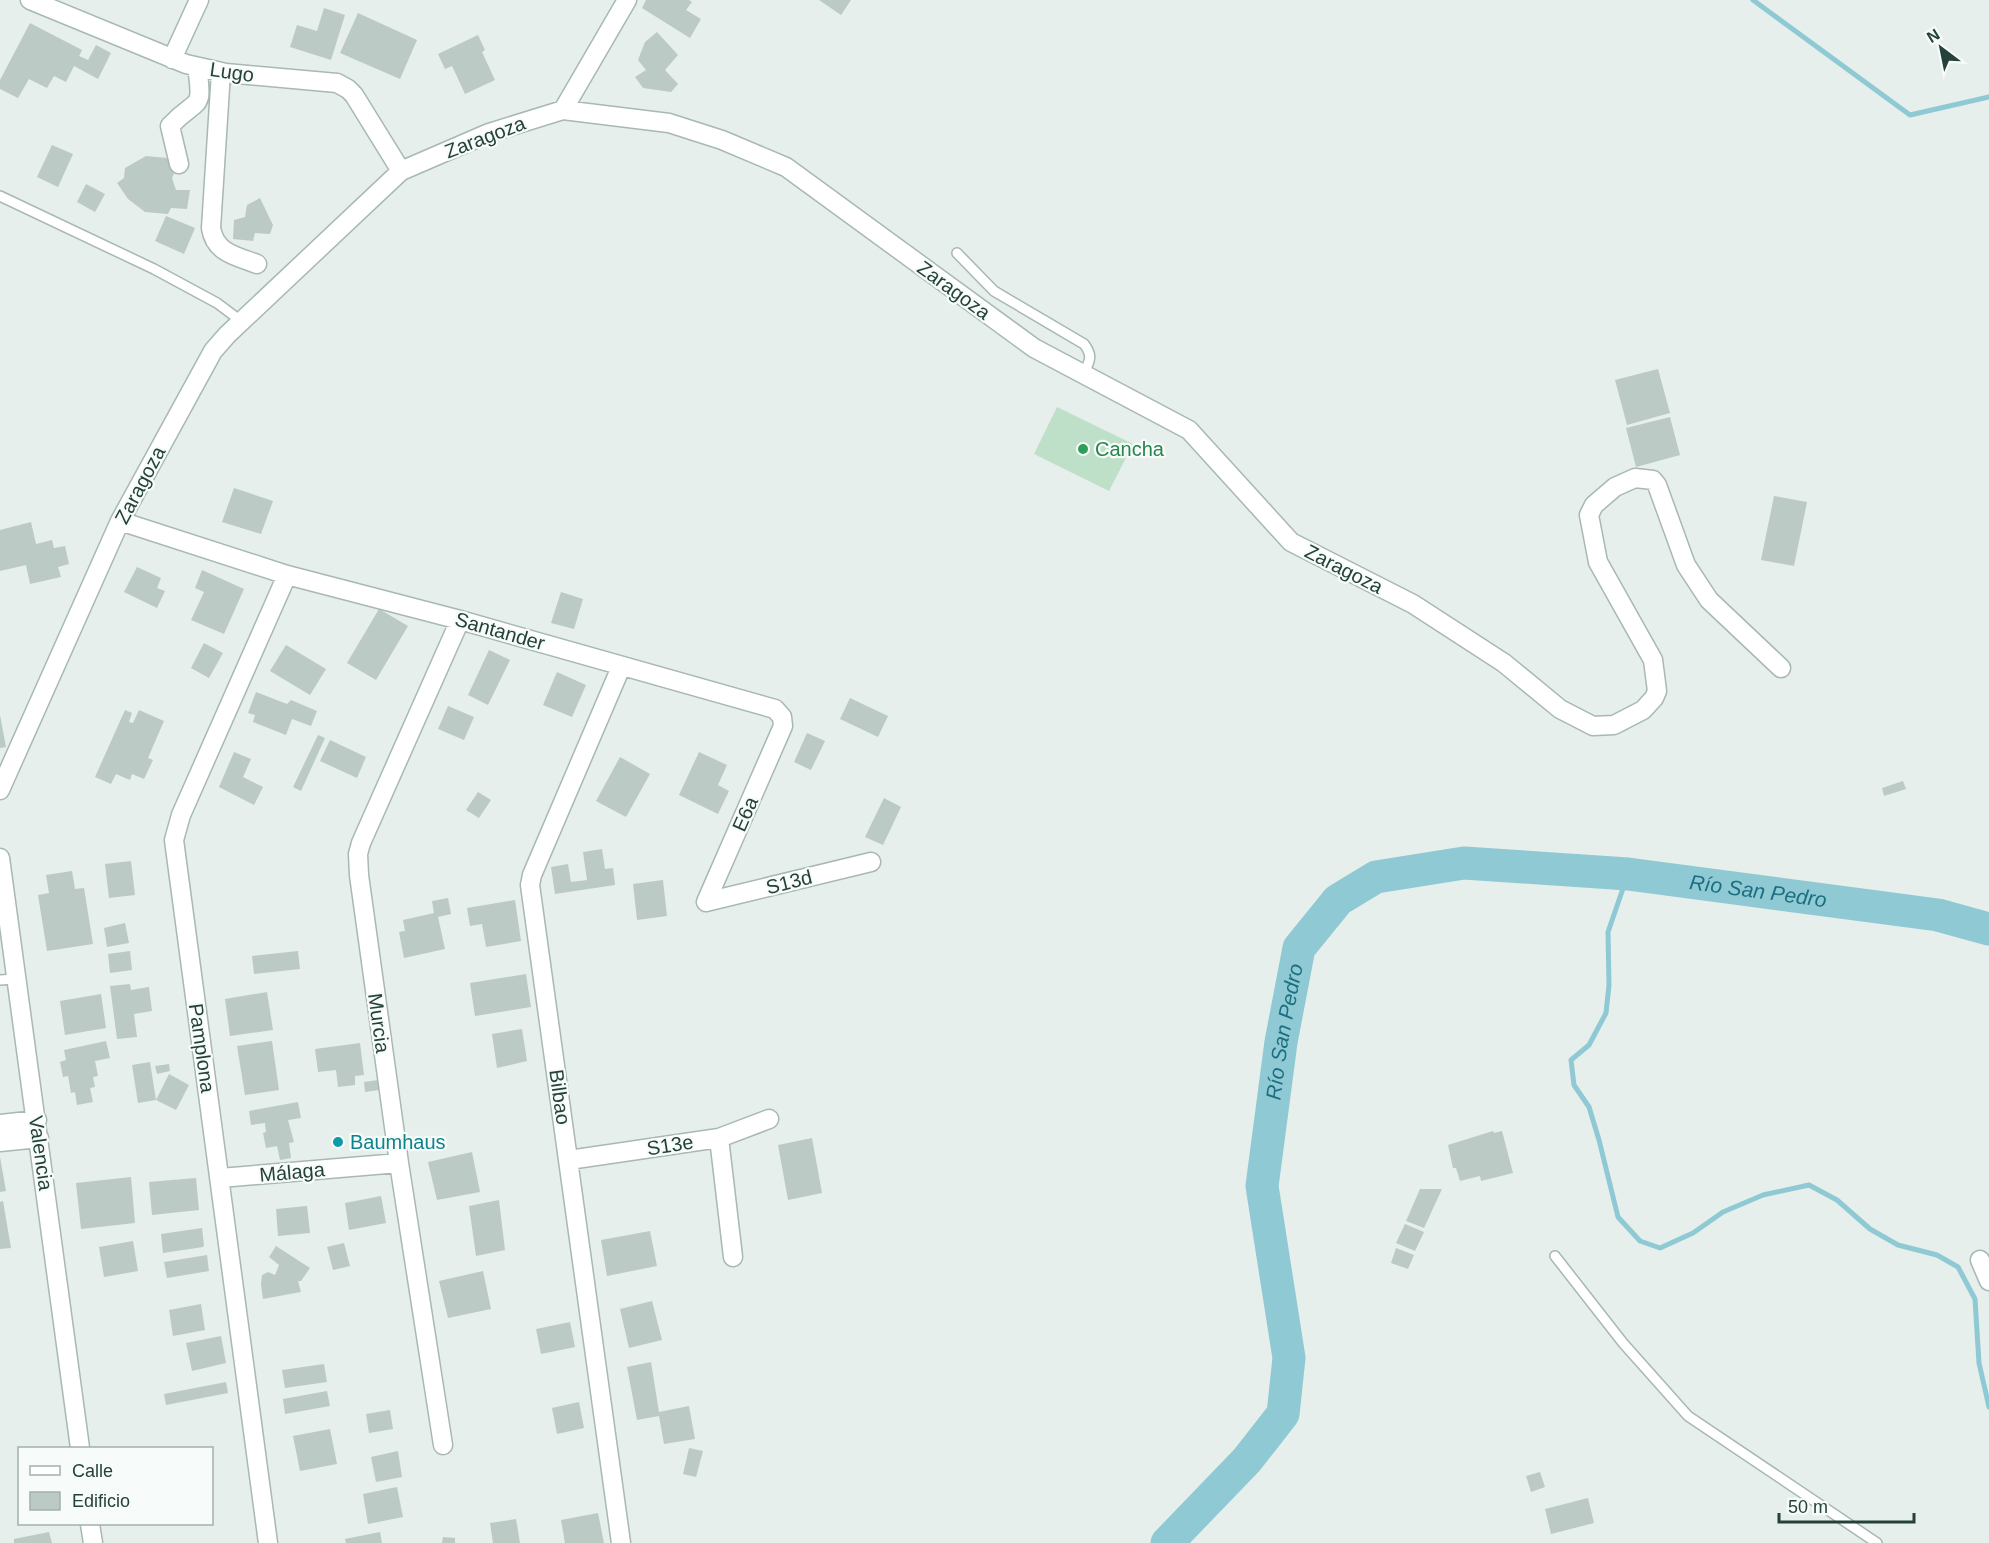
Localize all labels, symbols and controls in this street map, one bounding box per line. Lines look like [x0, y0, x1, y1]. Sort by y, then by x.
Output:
north arrow [1911, 18, 1971, 78]
text: N [1924, 25, 1943, 46]
street label: Lugo [208, 58, 256, 86]
street label: Zaragoza [442, 111, 529, 162]
street label: Zaragoza [913, 256, 995, 324]
place label: Cancha [1095, 438, 1165, 460]
street label: Zaragoza [110, 442, 170, 527]
marker: Cancha [1076, 442, 1090, 456]
street label: Zaragoza [1301, 540, 1387, 598]
street label: Santander [453, 608, 548, 654]
street label: E6a [728, 792, 763, 835]
street label: S13d [764, 866, 814, 898]
water label: Río San Pedro [1688, 870, 1828, 911]
water label: Río San Pedro [1261, 961, 1307, 1101]
street label: Murcia [364, 992, 394, 1055]
street label: Pamplona [185, 1002, 219, 1095]
street label: Bilbao [545, 1068, 575, 1126]
street label: Valencia [25, 1114, 57, 1193]
street label: S13e [645, 1130, 695, 1160]
place label: Baumhaus [350, 1131, 446, 1153]
marker: Baumhaus [331, 1135, 345, 1149]
street label: Málaga [258, 1158, 326, 1186]
legend [18, 1447, 213, 1525]
text: Calle [72, 1461, 113, 1481]
scale bar [1779, 1486, 1914, 1524]
text: Edificio [72, 1491, 130, 1511]
text: 50 m [1788, 1497, 1828, 1517]

